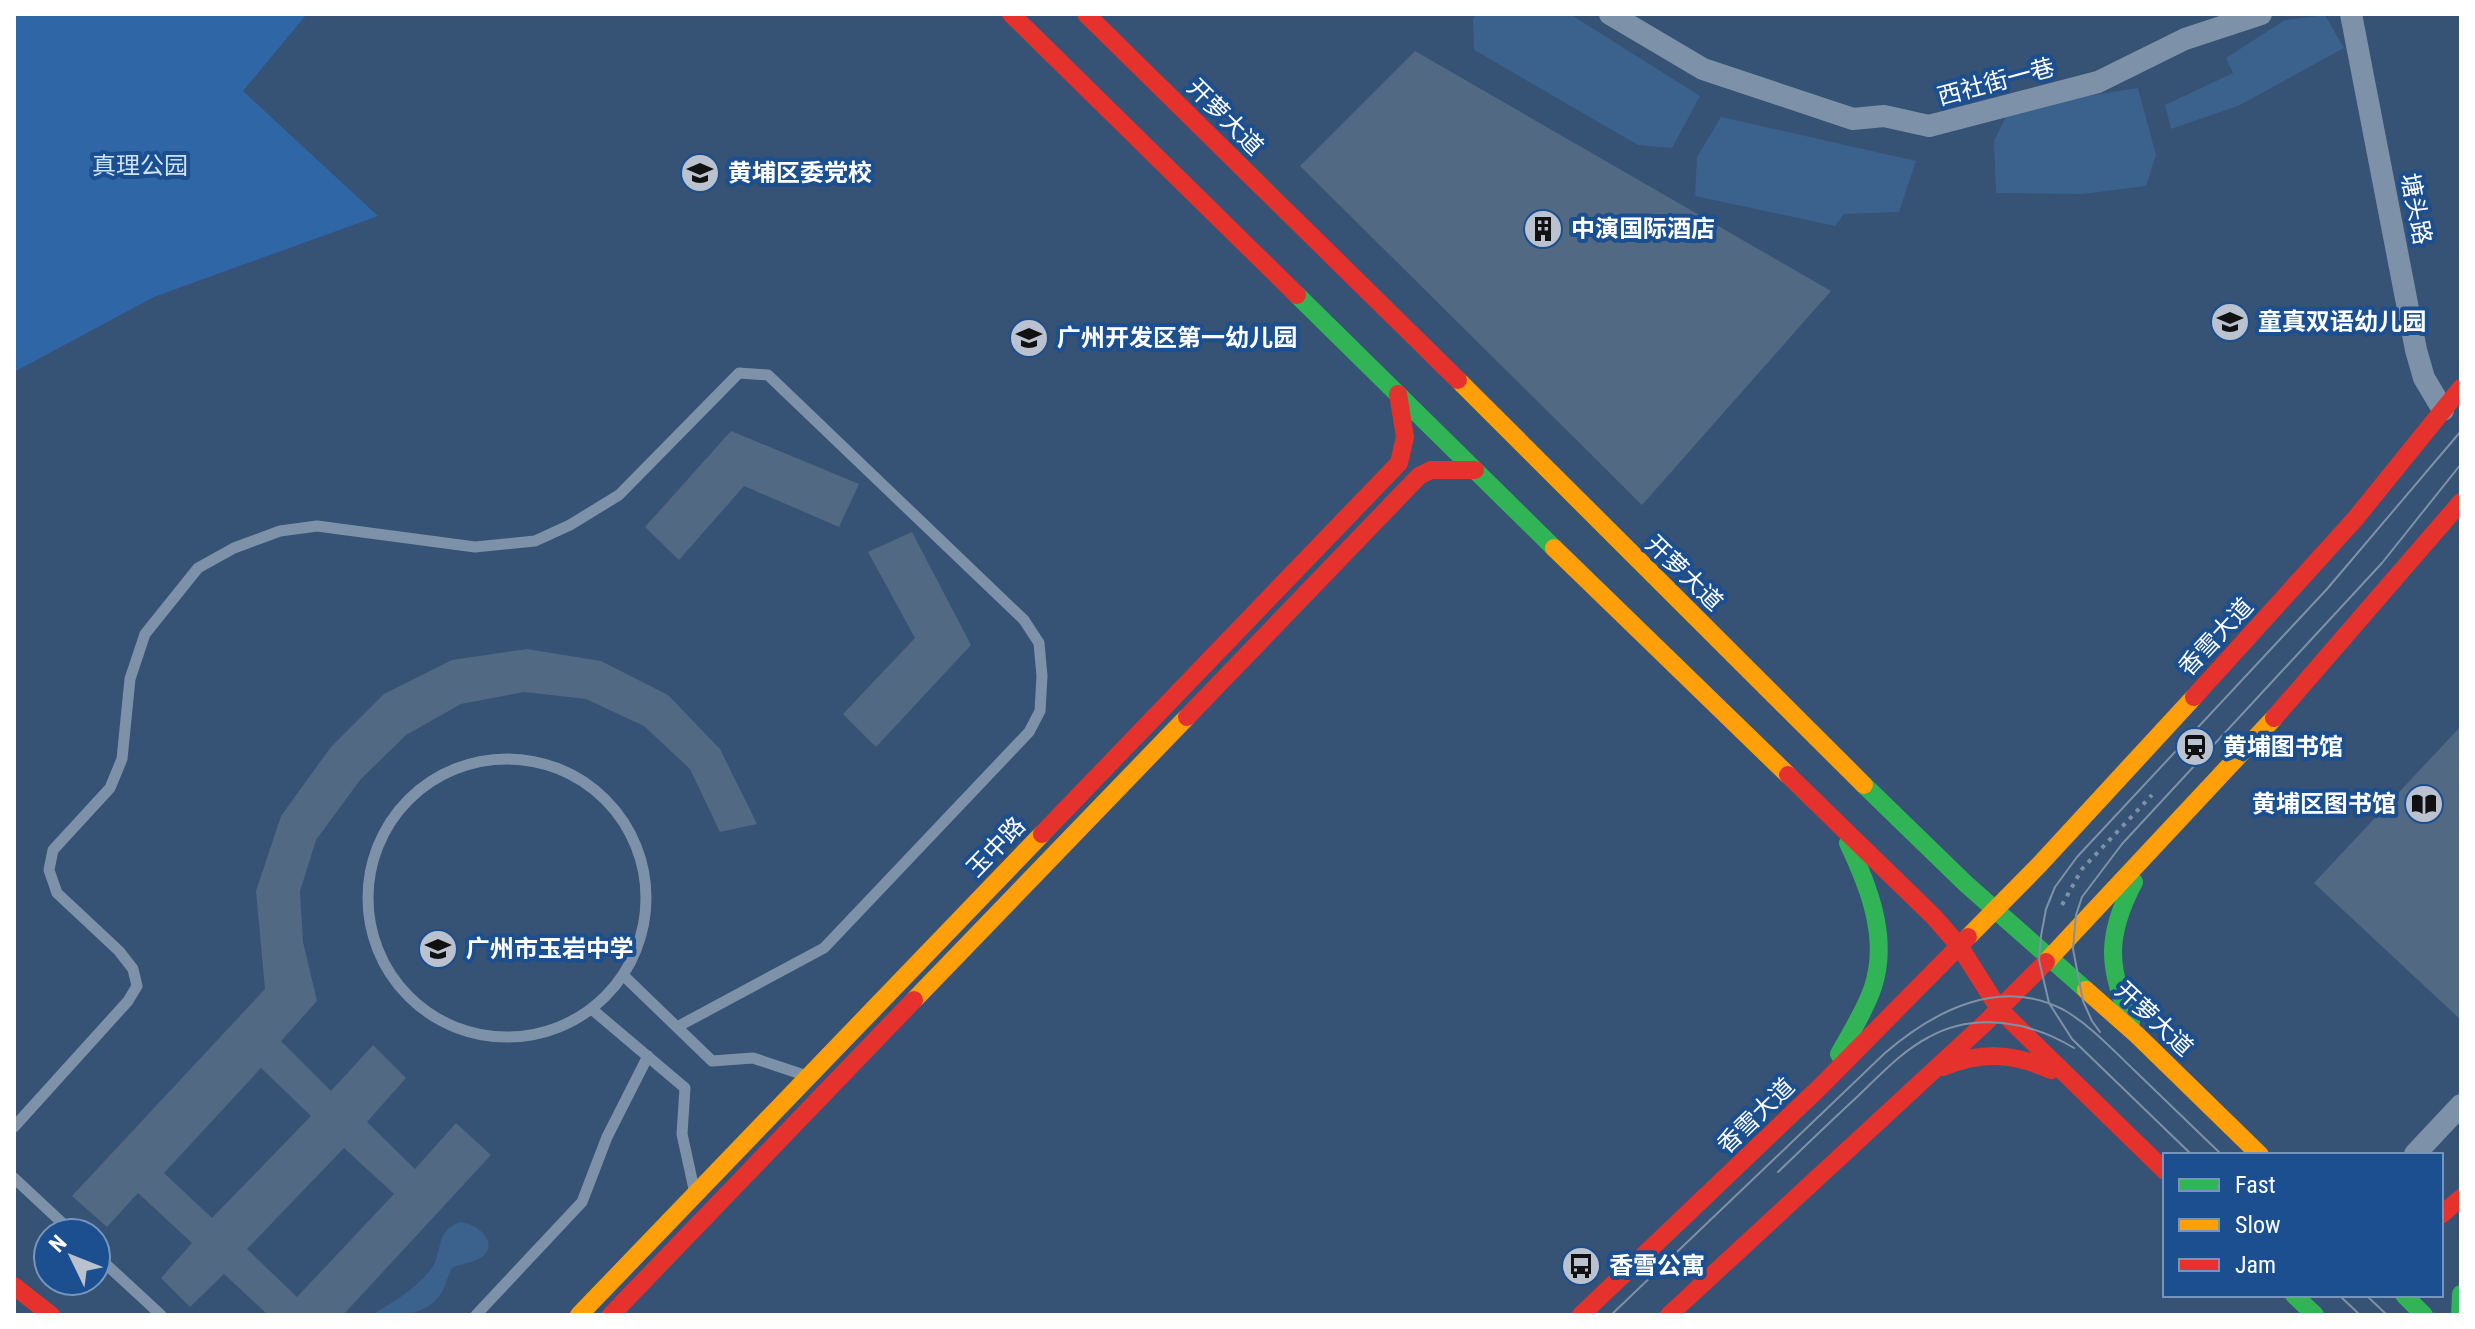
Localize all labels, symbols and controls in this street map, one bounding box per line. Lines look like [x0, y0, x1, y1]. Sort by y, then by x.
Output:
street label: 西社街一巷 [1934, 53, 2058, 111]
street label: 开萝大道 [1181, 73, 1269, 161]
park label: 真理公园 [92, 152, 188, 180]
school or university icon: 黄埔区委党校 [679, 152, 721, 194]
place label: 黄埔区委党校 [728, 159, 872, 187]
street label: 塘头路 [2395, 171, 2437, 247]
building icon: 中演国际酒店 [1522, 208, 1564, 250]
place label: 中演国际酒店 [1571, 215, 1715, 243]
school or university icon: 童真双语幼儿园 [2209, 301, 2251, 343]
place label: 童真双语幼儿园 [2258, 308, 2426, 336]
school or university icon: 广州开发区第一幼儿园 [1008, 317, 1050, 359]
place label: 广州开发区第一幼儿园 [1057, 324, 1297, 352]
street label: 开萝大道 [1640, 530, 1728, 616]
street label: 香雪大道 [2173, 592, 2259, 682]
station icon: 黄埔图书馆 [2174, 726, 2216, 768]
place label: 黄埔图书馆 [2223, 733, 2343, 761]
library icon: 黄埔区图书馆 [2403, 783, 2445, 825]
place label: 黄埔区图书馆 [2252, 790, 2396, 818]
street label: 玉中路 [961, 811, 1031, 883]
school or university icon: 广州市玉岩中学 [417, 928, 459, 970]
place label: 广州市玉岩中学 [466, 935, 634, 963]
street label: 开萝大道 [2109, 976, 2199, 1062]
street label: 香雪大道 [1712, 1073, 1800, 1159]
legend [2163, 1153, 2443, 1297]
text: Fast [2235, 1171, 2276, 1199]
text: Slow [2235, 1211, 2281, 1239]
north arrow [32, 1217, 112, 1297]
text: N [44, 1230, 71, 1257]
bus stop icon: 香雪公寓 [1560, 1245, 1602, 1287]
text: Jam [2235, 1251, 2276, 1279]
place label: 香雪公寓 [1609, 1252, 1705, 1280]

